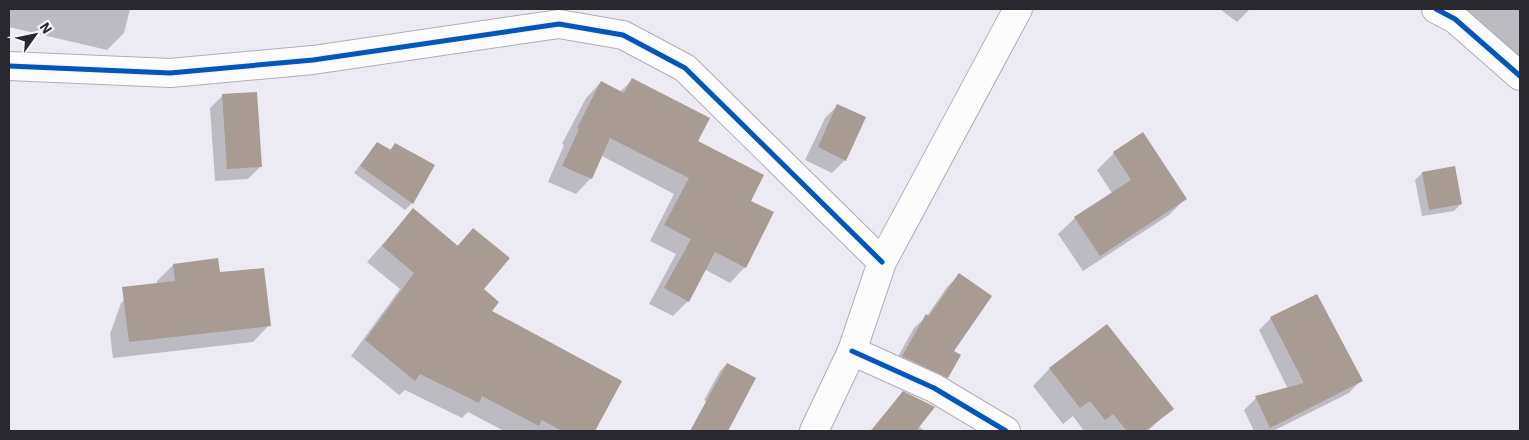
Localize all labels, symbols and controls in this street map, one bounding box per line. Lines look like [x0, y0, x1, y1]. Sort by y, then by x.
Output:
north arrow [10, 10, 60, 60]
text: N [36, 19, 56, 37]

